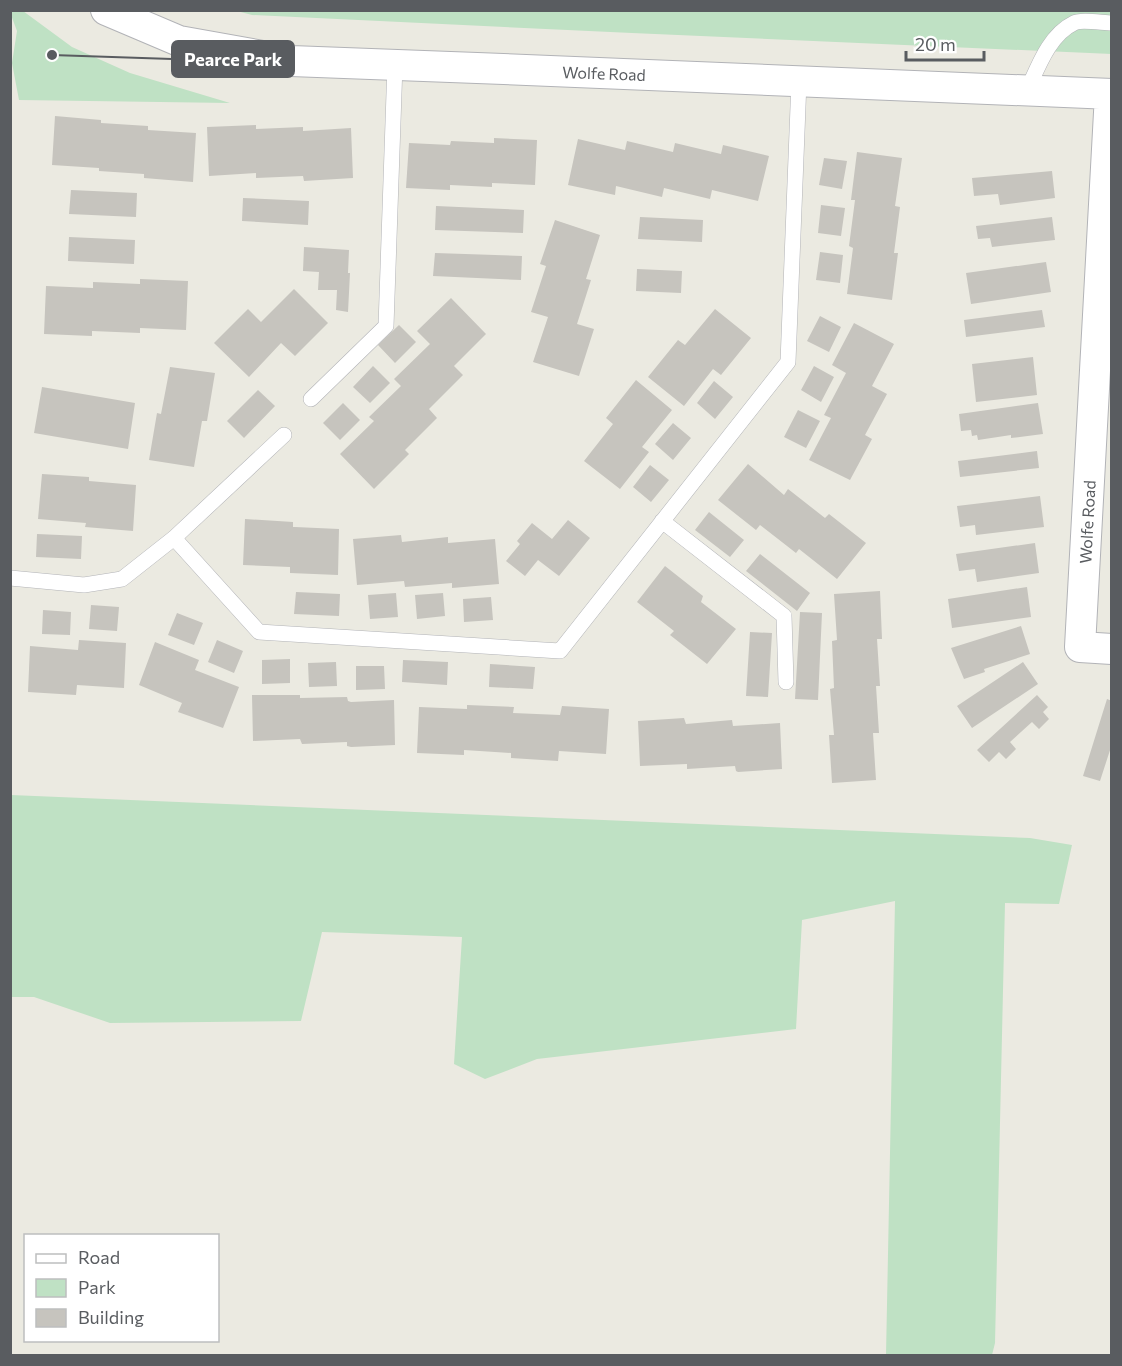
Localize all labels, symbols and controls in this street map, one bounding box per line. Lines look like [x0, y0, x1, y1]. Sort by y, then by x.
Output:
scale bar [906, 24, 984, 62]
text: 20 m [915, 33, 956, 55]
callout: Pearce Park [172, 41, 294, 77]
text: Pearce Park [184, 48, 283, 70]
street label: Wolfe Road [562, 62, 646, 84]
street label: Wolfe Road [1075, 480, 1099, 564]
legend [24, 1234, 219, 1342]
text: Road [78, 1246, 120, 1268]
text: Park [78, 1276, 116, 1298]
text: Building [78, 1306, 144, 1328]

